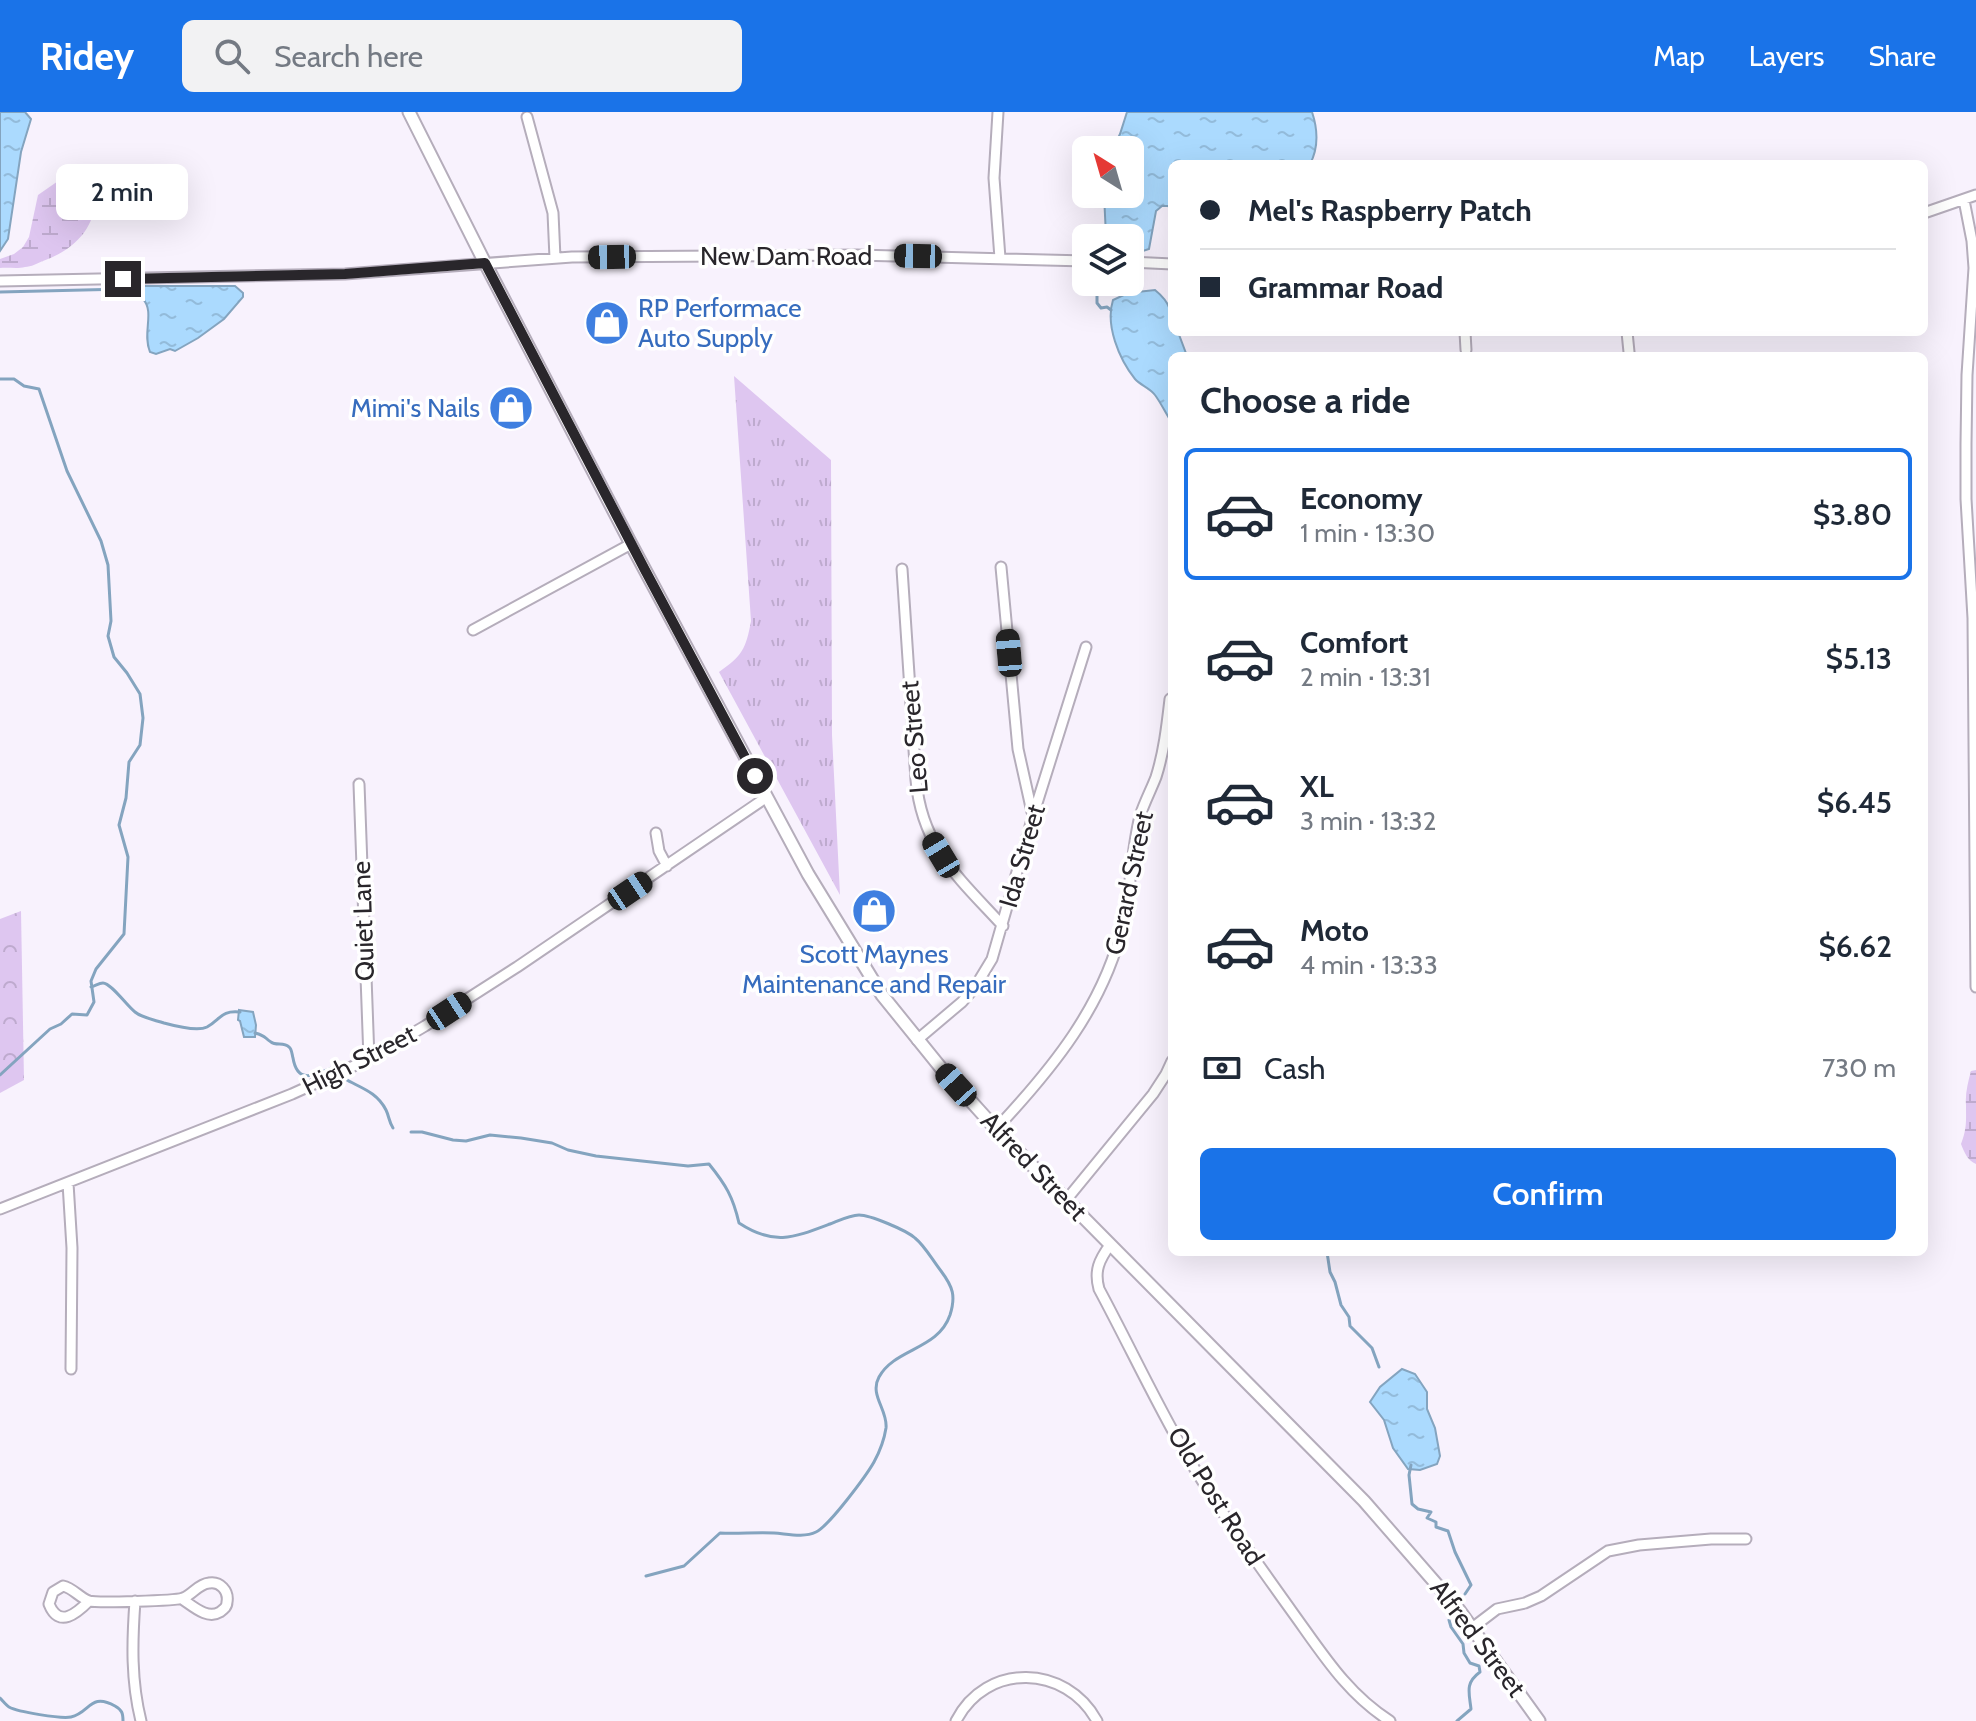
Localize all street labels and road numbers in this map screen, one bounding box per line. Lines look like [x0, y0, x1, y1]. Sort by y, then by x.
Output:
street label: New Dam Road [700, 240, 872, 272]
street label: Leo Street [893, 679, 935, 795]
street label: Ida Street [992, 800, 1052, 911]
street label: Gerard Street [1098, 808, 1160, 958]
street label: Quiet Lane [345, 860, 381, 982]
street label: High Street [297, 1018, 421, 1102]
street label: Alfred Street [974, 1105, 1094, 1227]
street label: Old Post Road [1161, 1421, 1271, 1571]
street label: Alfred Street [1423, 1573, 1533, 1703]

